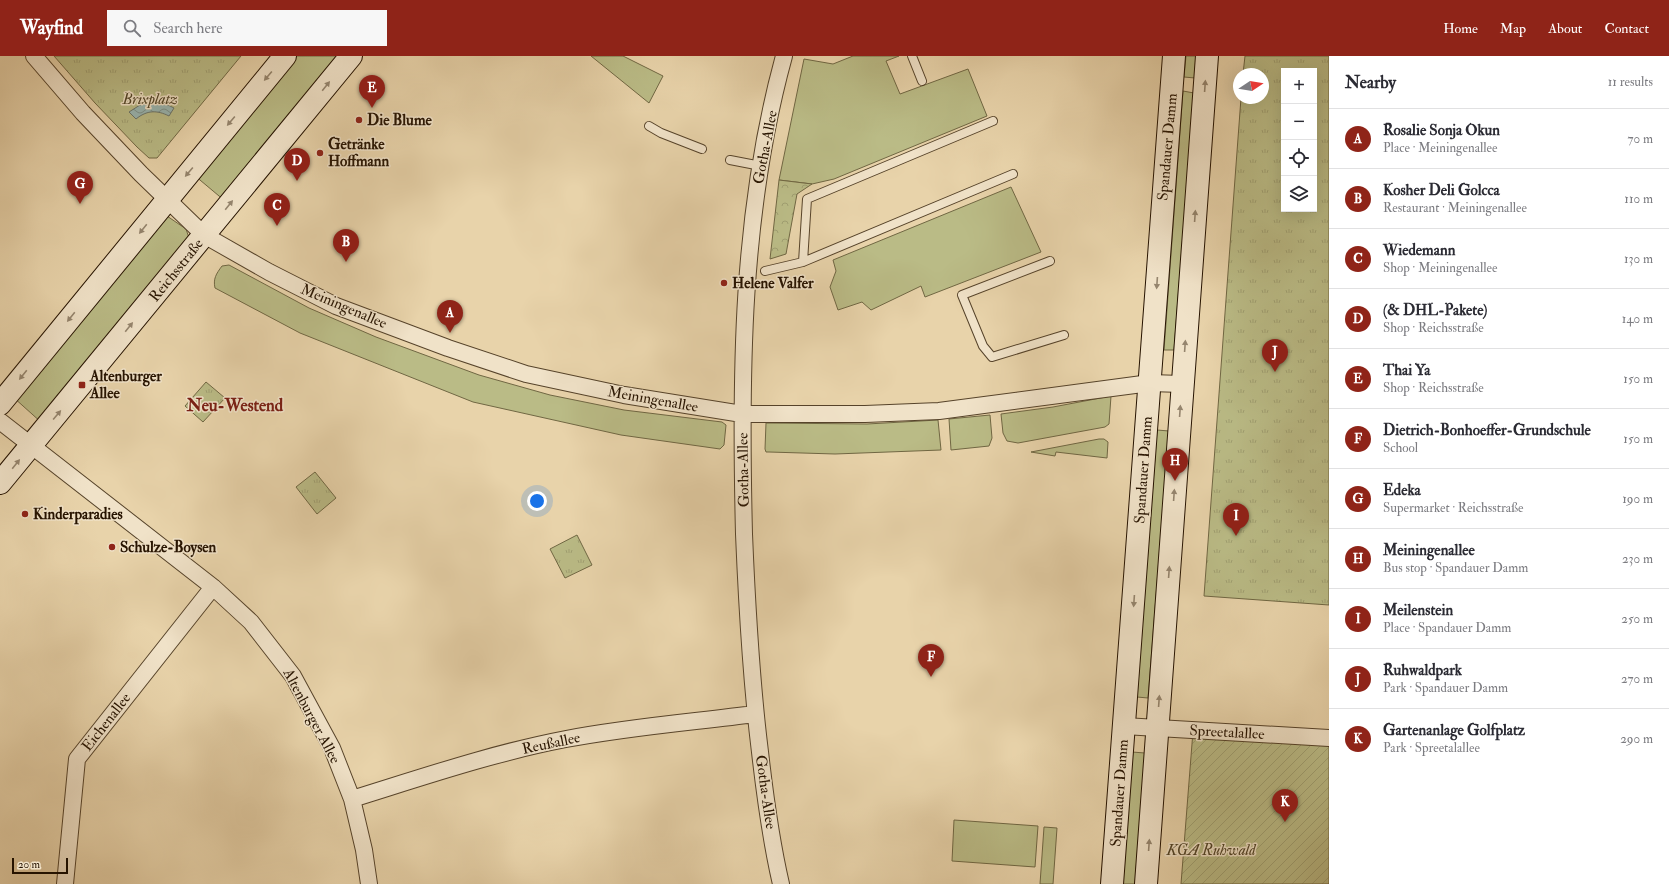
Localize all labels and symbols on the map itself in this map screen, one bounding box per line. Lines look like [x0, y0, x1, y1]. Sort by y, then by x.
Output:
north arrow [1233, 68, 1269, 104]
one-way arrow [264, 71, 273, 82]
pin: E [359, 75, 385, 108]
one-way arrow [1201, 80, 1208, 92]
one-way arrow [322, 81, 331, 92]
park label: Brixplatz [121, 90, 178, 109]
street label: Spandauer Damm [1153, 92, 1183, 202]
street label: Gotha-Allee [749, 109, 782, 186]
place label: Die Blume [367, 111, 432, 130]
one-way arrow [227, 115, 236, 126]
marker: Die Blume [354, 115, 364, 125]
place label: Getränke Hoffmann [328, 135, 389, 171]
pin: D [284, 148, 310, 181]
marker: Getränke Hoffmann [315, 148, 325, 158]
one-way arrow [185, 166, 194, 177]
pin: G [67, 171, 93, 204]
pin: C [264, 193, 290, 226]
one-way arrow [224, 199, 233, 210]
one-way arrow [1191, 210, 1198, 222]
one-way arrow [138, 223, 147, 234]
pin: B [333, 229, 359, 262]
street label: Reichsstraße [145, 235, 208, 306]
place label: Helene Valfer [732, 274, 814, 293]
one-way arrow [1153, 277, 1160, 289]
marker: Helene Valfer [719, 278, 729, 288]
street label: Meiningenallee [298, 280, 390, 333]
pin: A [437, 300, 463, 333]
one-way arrow [66, 311, 75, 322]
one-way arrow [125, 322, 133, 333]
pin: J [1262, 339, 1288, 372]
one-way arrow [1182, 340, 1189, 352]
place label: Altenburger Allee [89, 367, 162, 403]
one-way arrow [19, 370, 28, 381]
marker: Altenburger Allee [77, 380, 87, 390]
street label: Meiningenallee [606, 382, 700, 417]
district label: Neu-Westend [186, 395, 284, 416]
one-way arrow [1177, 405, 1184, 417]
one-way arrow [52, 410, 61, 421]
street label: Spandauer Damm [1130, 415, 1158, 525]
street label: Gotha-Allee [733, 432, 754, 508]
pin: H [1162, 448, 1188, 481]
one-way arrow [11, 459, 20, 470]
one-way arrow [1171, 489, 1178, 501]
your location [527, 491, 547, 511]
pin: I [1223, 503, 1249, 536]
place label: Kinderparadies [33, 505, 123, 525]
marker: Kinderparadies [20, 509, 30, 519]
place label: Schulze-Boysen [120, 538, 217, 558]
marker: Schulze-Boysen [107, 542, 117, 552]
one-way arrow [1165, 566, 1172, 578]
one-way arrow [1130, 595, 1137, 607]
pin: F [918, 644, 944, 677]
street label: Altenburger Allee [278, 665, 345, 767]
street label: Eichenallee [78, 689, 135, 755]
one-way arrow [1156, 695, 1163, 708]
street label: Spreetalallee [1189, 721, 1265, 745]
street label: Reußallee [520, 728, 582, 759]
street label: Spandauer Damm [1106, 738, 1134, 848]
street label: Gotha-Allee [751, 754, 780, 830]
pin: K [1272, 789, 1298, 822]
one-way arrow [1145, 839, 1152, 851]
park label: KGA Ruhwald [1166, 841, 1257, 860]
scale bar [12, 856, 68, 875]

